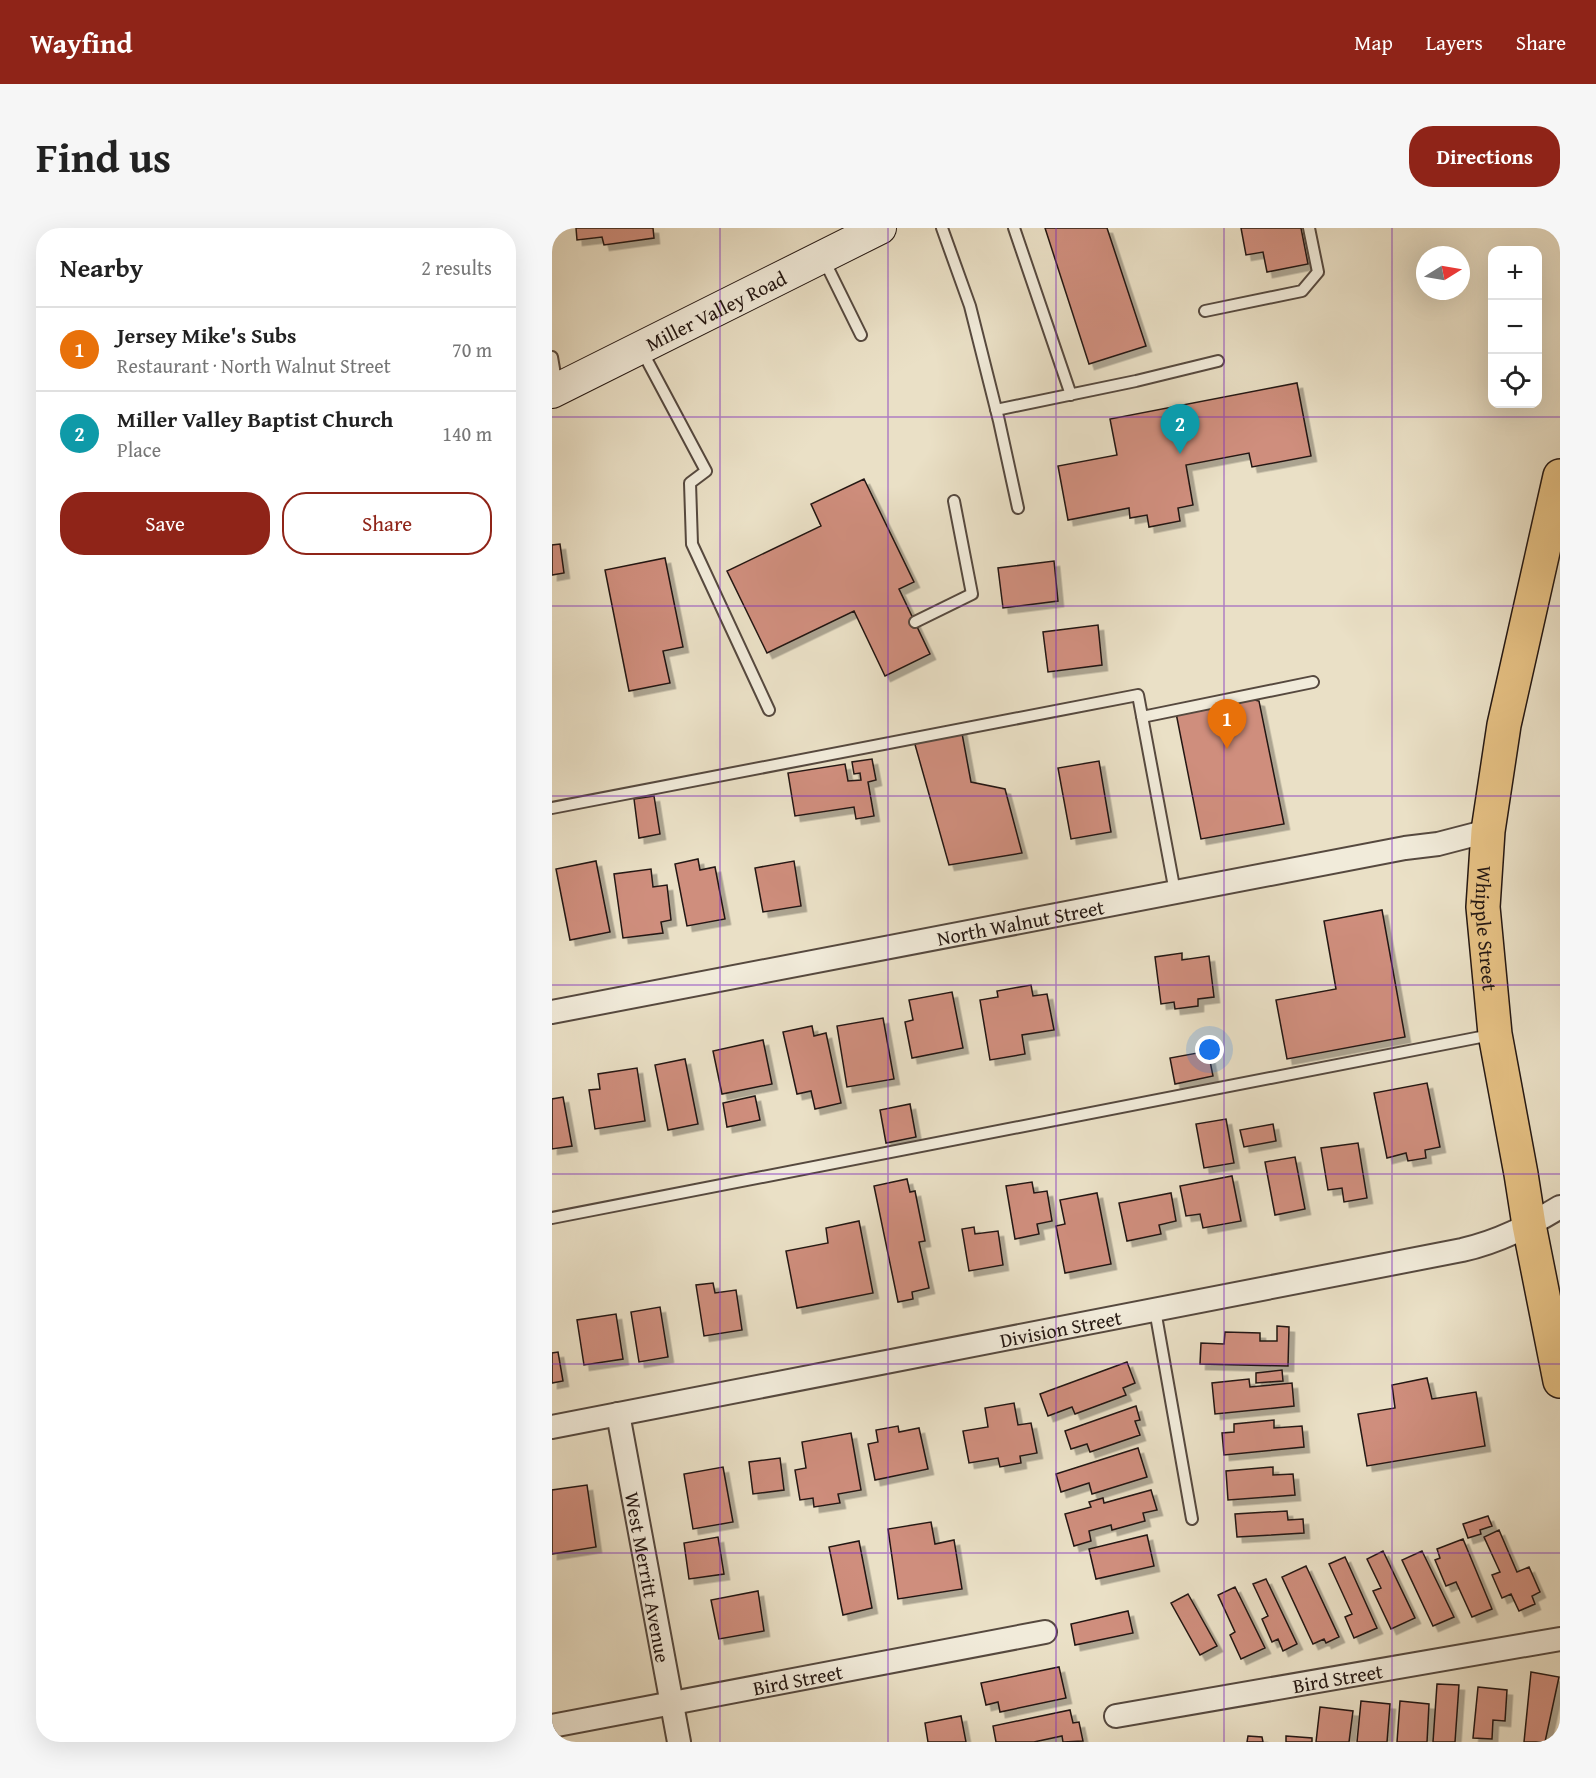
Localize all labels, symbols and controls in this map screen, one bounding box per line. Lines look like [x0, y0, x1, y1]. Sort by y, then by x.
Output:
text: Wayfind [30, 22, 132, 63]
text: Map [1354, 27, 1393, 58]
text: Layers [1426, 27, 1483, 58]
text: Share [1516, 27, 1566, 58]
text: Find us [36, 126, 171, 187]
button: Directions [1409, 126, 1560, 187]
north arrow [1416, 246, 1470, 300]
map controls [1488, 246, 1542, 408]
button: + [1488, 246, 1542, 300]
text: Nearby [60, 248, 143, 287]
text: 2 results [421, 253, 492, 282]
street label: Miller Valley Road [641, 263, 791, 357]
button: − [1488, 300, 1542, 354]
text: Jersey Mike's Subs [117, 319, 297, 351]
text: 1 [74, 335, 85, 364]
text: 70 m [452, 335, 492, 364]
text: Restaurant · North Walnut Street [117, 351, 391, 380]
button: locate [1488, 354, 1542, 408]
text: Miller Valley Baptist Church [117, 403, 393, 435]
pin: 2 [1160, 404, 1200, 454]
text: 2 [74, 419, 85, 448]
text: 140 m [442, 419, 492, 448]
text: Place [117, 435, 161, 464]
button: Save [60, 492, 270, 555]
button: Share [282, 492, 492, 555]
pin: 1 [1208, 700, 1246, 749]
street label: Whipple Street [1468, 865, 1505, 992]
street label: North Walnut Street [934, 892, 1106, 952]
your location [1195, 1035, 1224, 1064]
street label: Division Street [997, 1302, 1124, 1354]
street label: West Merritt Avenue [618, 1490, 678, 1665]
street label: Bird Street [750, 1656, 845, 1702]
street label: Bird Street [1291, 1656, 1385, 1700]

